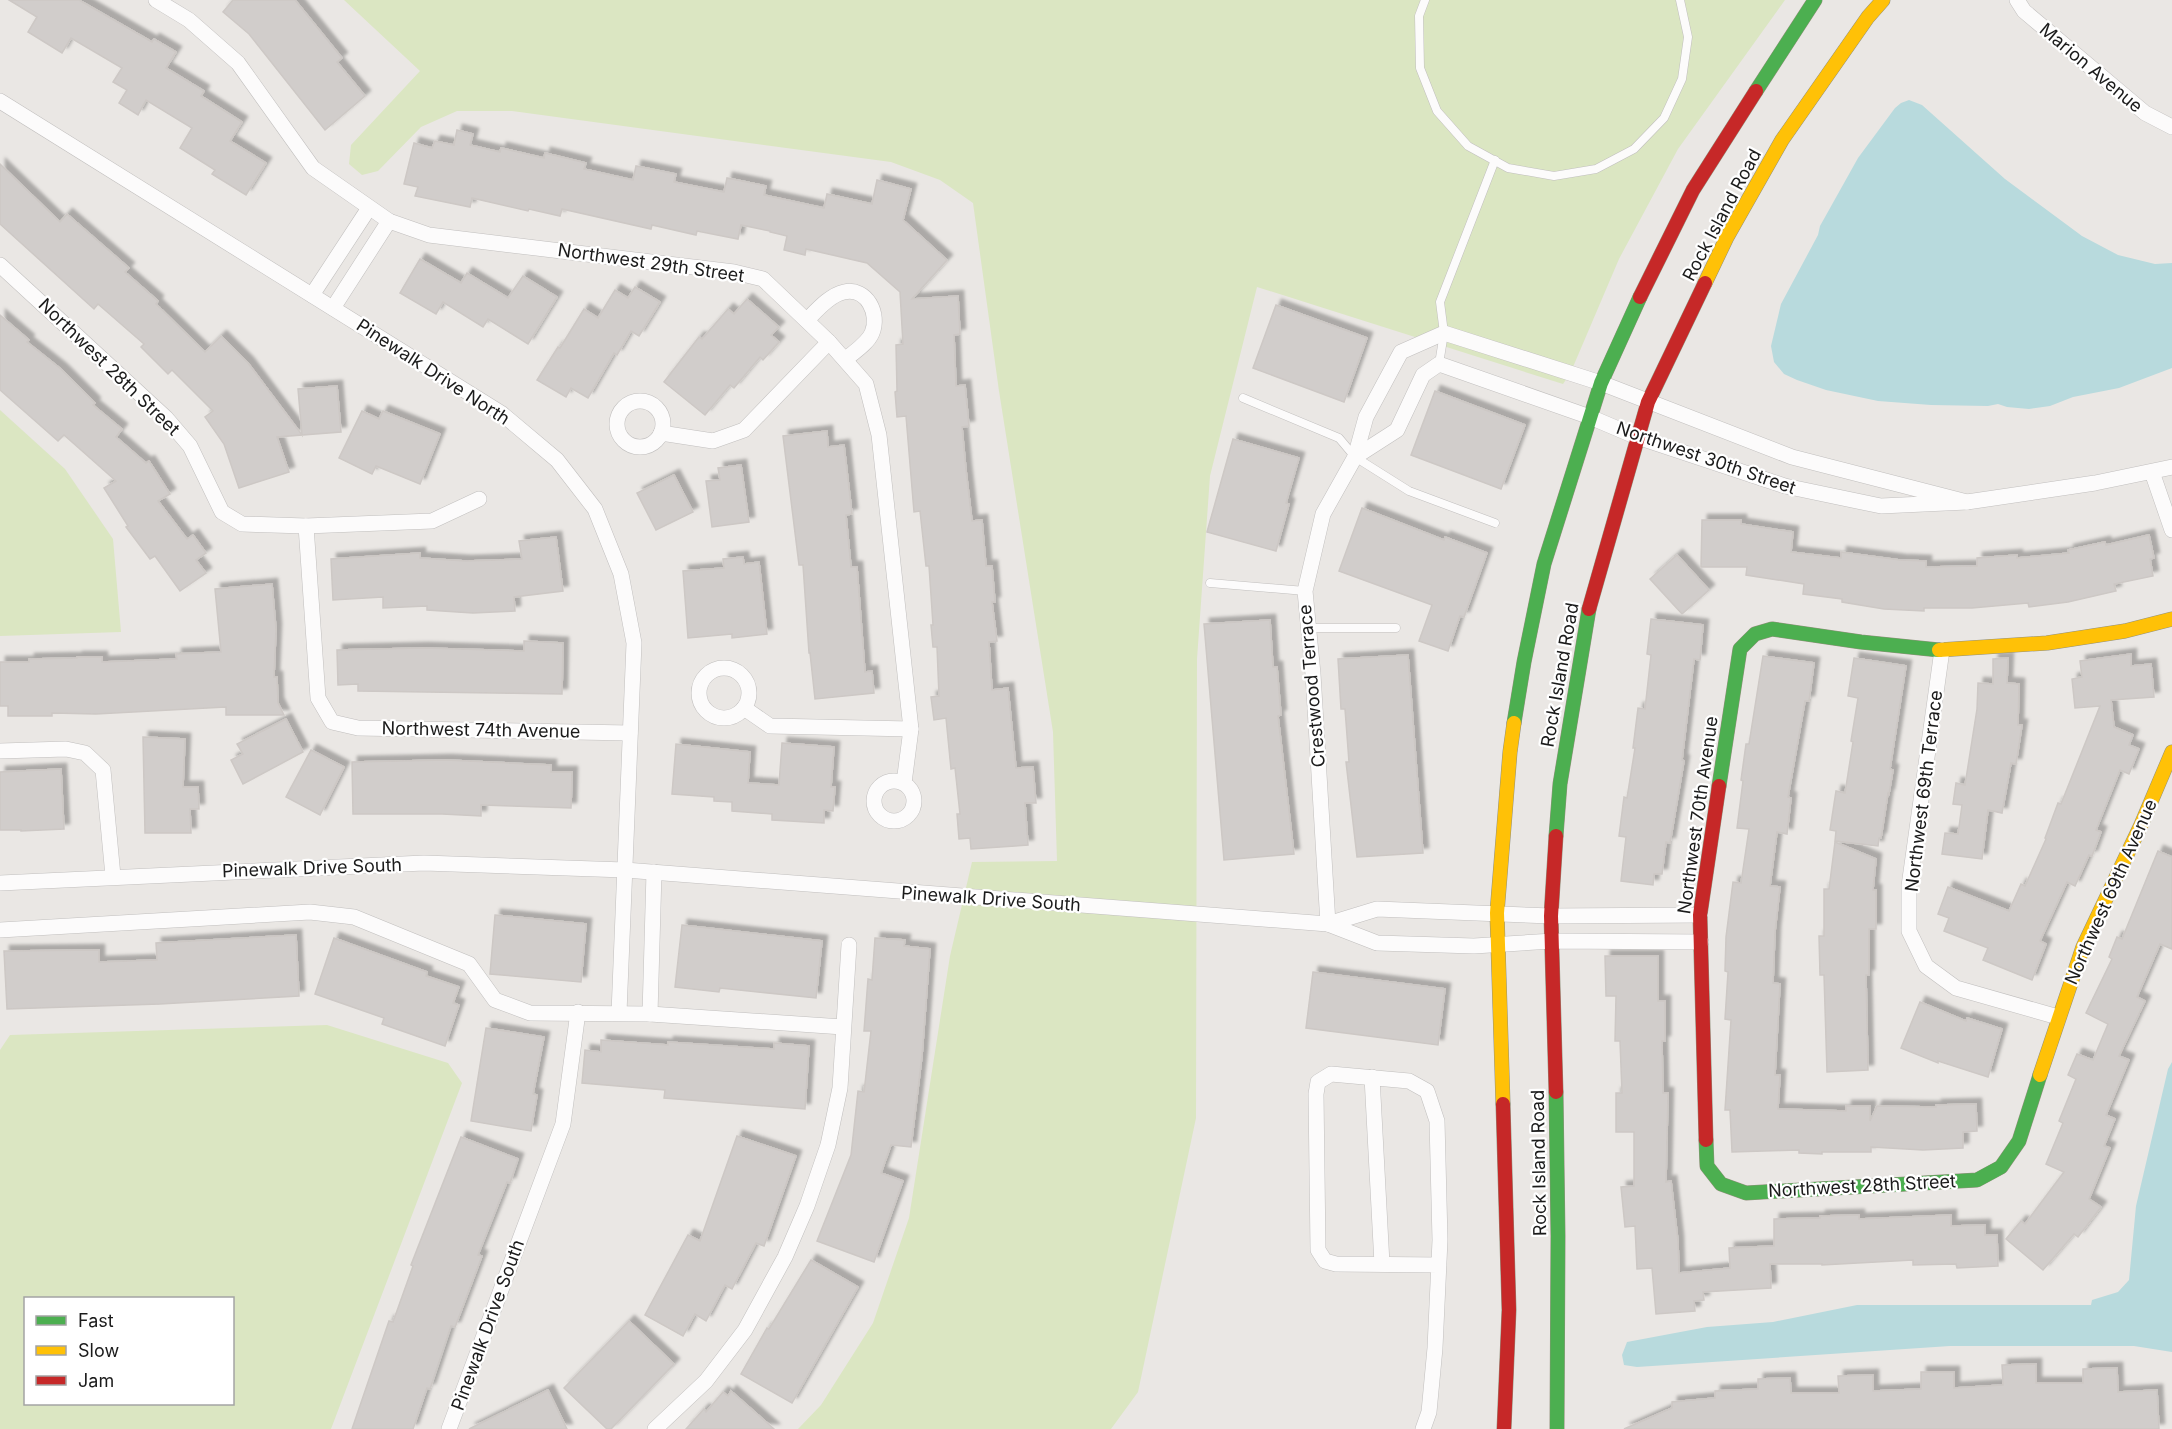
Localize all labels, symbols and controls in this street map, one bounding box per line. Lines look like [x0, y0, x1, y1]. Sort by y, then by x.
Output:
street label: Marion Avenue [2036, 19, 2147, 117]
street label: Rock Island Road [1678, 145, 1765, 284]
street label: Northwest 29th Street [556, 239, 746, 286]
street label: Northwest 28th Street [35, 294, 184, 439]
street label: Pinewalk Drive North [353, 314, 514, 429]
street label: Northwest 30th Street [1614, 417, 1799, 498]
street label: Rock Island Road [1536, 601, 1583, 749]
street label: Crestwood Terrace [1294, 604, 1329, 768]
street label: Northwest 69th Terrace [1901, 689, 1946, 893]
street label: Northwest 70th Avenue [1673, 715, 1722, 915]
street label: Northwest 74th Avenue [381, 717, 581, 742]
street label: Northwest 69th Avenue [2060, 796, 2161, 988]
street label: Pinewalk Drive South [222, 854, 402, 881]
street label: Pinewalk Drive South [900, 882, 1082, 915]
street label: Rock Island Road [1527, 1090, 1550, 1236]
street label: Northwest 28th Street [1768, 1170, 1956, 1201]
street label: Pinewalk Drive South [447, 1237, 528, 1413]
legend [24, 1297, 234, 1405]
text: Fast [78, 1310, 114, 1331]
text: Slow [78, 1340, 119, 1361]
text: Jam [78, 1370, 114, 1391]

